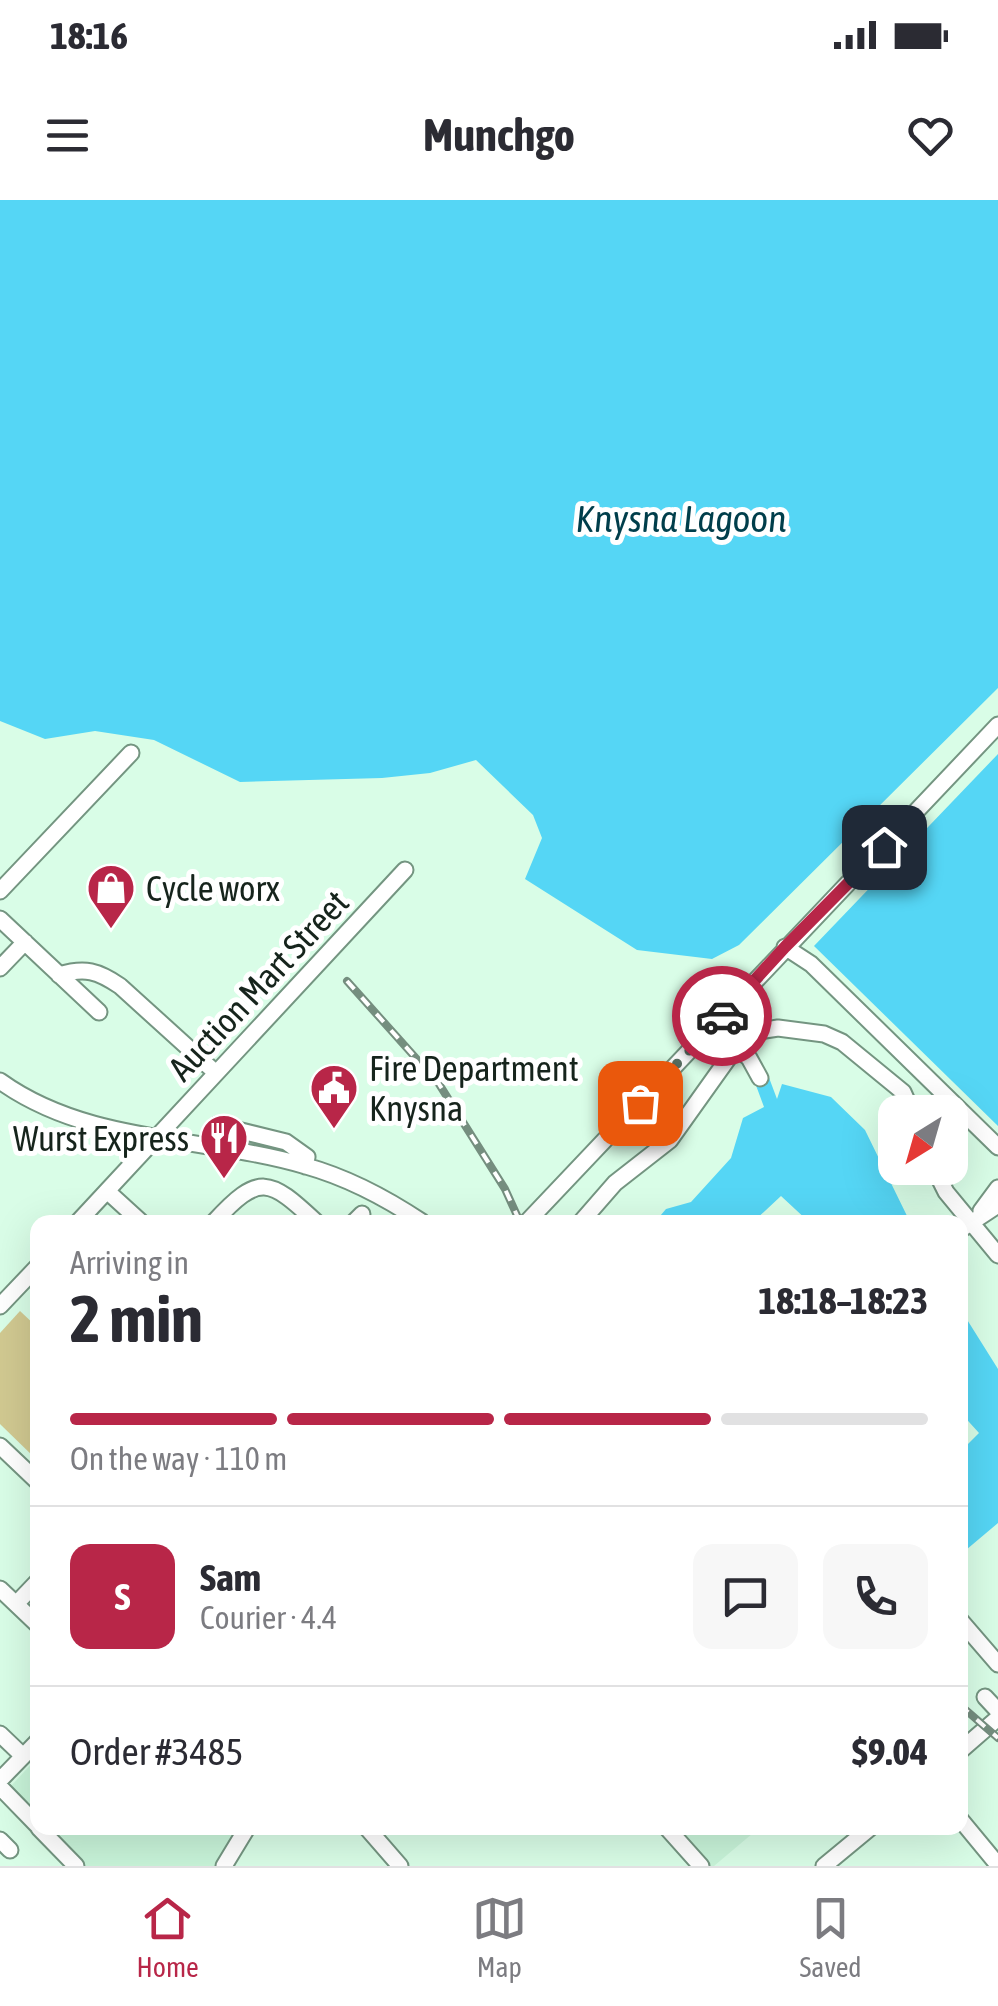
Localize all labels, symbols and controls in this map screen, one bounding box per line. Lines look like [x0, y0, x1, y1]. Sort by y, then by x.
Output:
text: 18:16 [50, 14, 128, 57]
icon: menu [40, 108, 95, 163]
icon: heart [903, 108, 958, 163]
text: Munchgo [423, 109, 575, 161]
water label: Knysna Lagoon [575, 497, 787, 540]
pin [842, 805, 927, 890]
icon: home [857, 820, 912, 875]
shop icon: Cycle worx [85, 862, 137, 930]
place label: Cycle worx [146, 868, 280, 908]
street label: Auction Mart Street [160, 882, 356, 1088]
courier [672, 966, 772, 1066]
icon: car [695, 989, 750, 1044]
place label: Fire Department Knysna [369, 1048, 579, 1128]
pin [598, 1061, 683, 1146]
public building icon: Fire Department Knysna [308, 1062, 360, 1130]
icon: bag [613, 1076, 668, 1131]
north arrow [878, 1095, 968, 1185]
map controls [878, 1095, 968, 1185]
restaurant icon: Wurst Express [198, 1112, 250, 1180]
place label: Wurst Express [13, 1118, 189, 1158]
text: Arriving in [70, 1244, 189, 1281]
text: 18:18–18:23 [758, 1279, 928, 1322]
text: 2 min [70, 1281, 203, 1356]
text: On the way · 110 m [70, 1440, 287, 1477]
button: chat [693, 1544, 798, 1649]
button: phone [823, 1544, 928, 1649]
text: Sam [200, 1556, 261, 1599]
text: S [115, 1575, 130, 1618]
text: Courier · 4.4 [200, 1599, 337, 1636]
text: Order #3485 [70, 1730, 243, 1773]
text: $9.04 [852, 1730, 928, 1773]
tab: Home [136, 1891, 199, 1983]
tab: Map [472, 1891, 527, 1983]
tab: Saved [800, 1891, 862, 1983]

